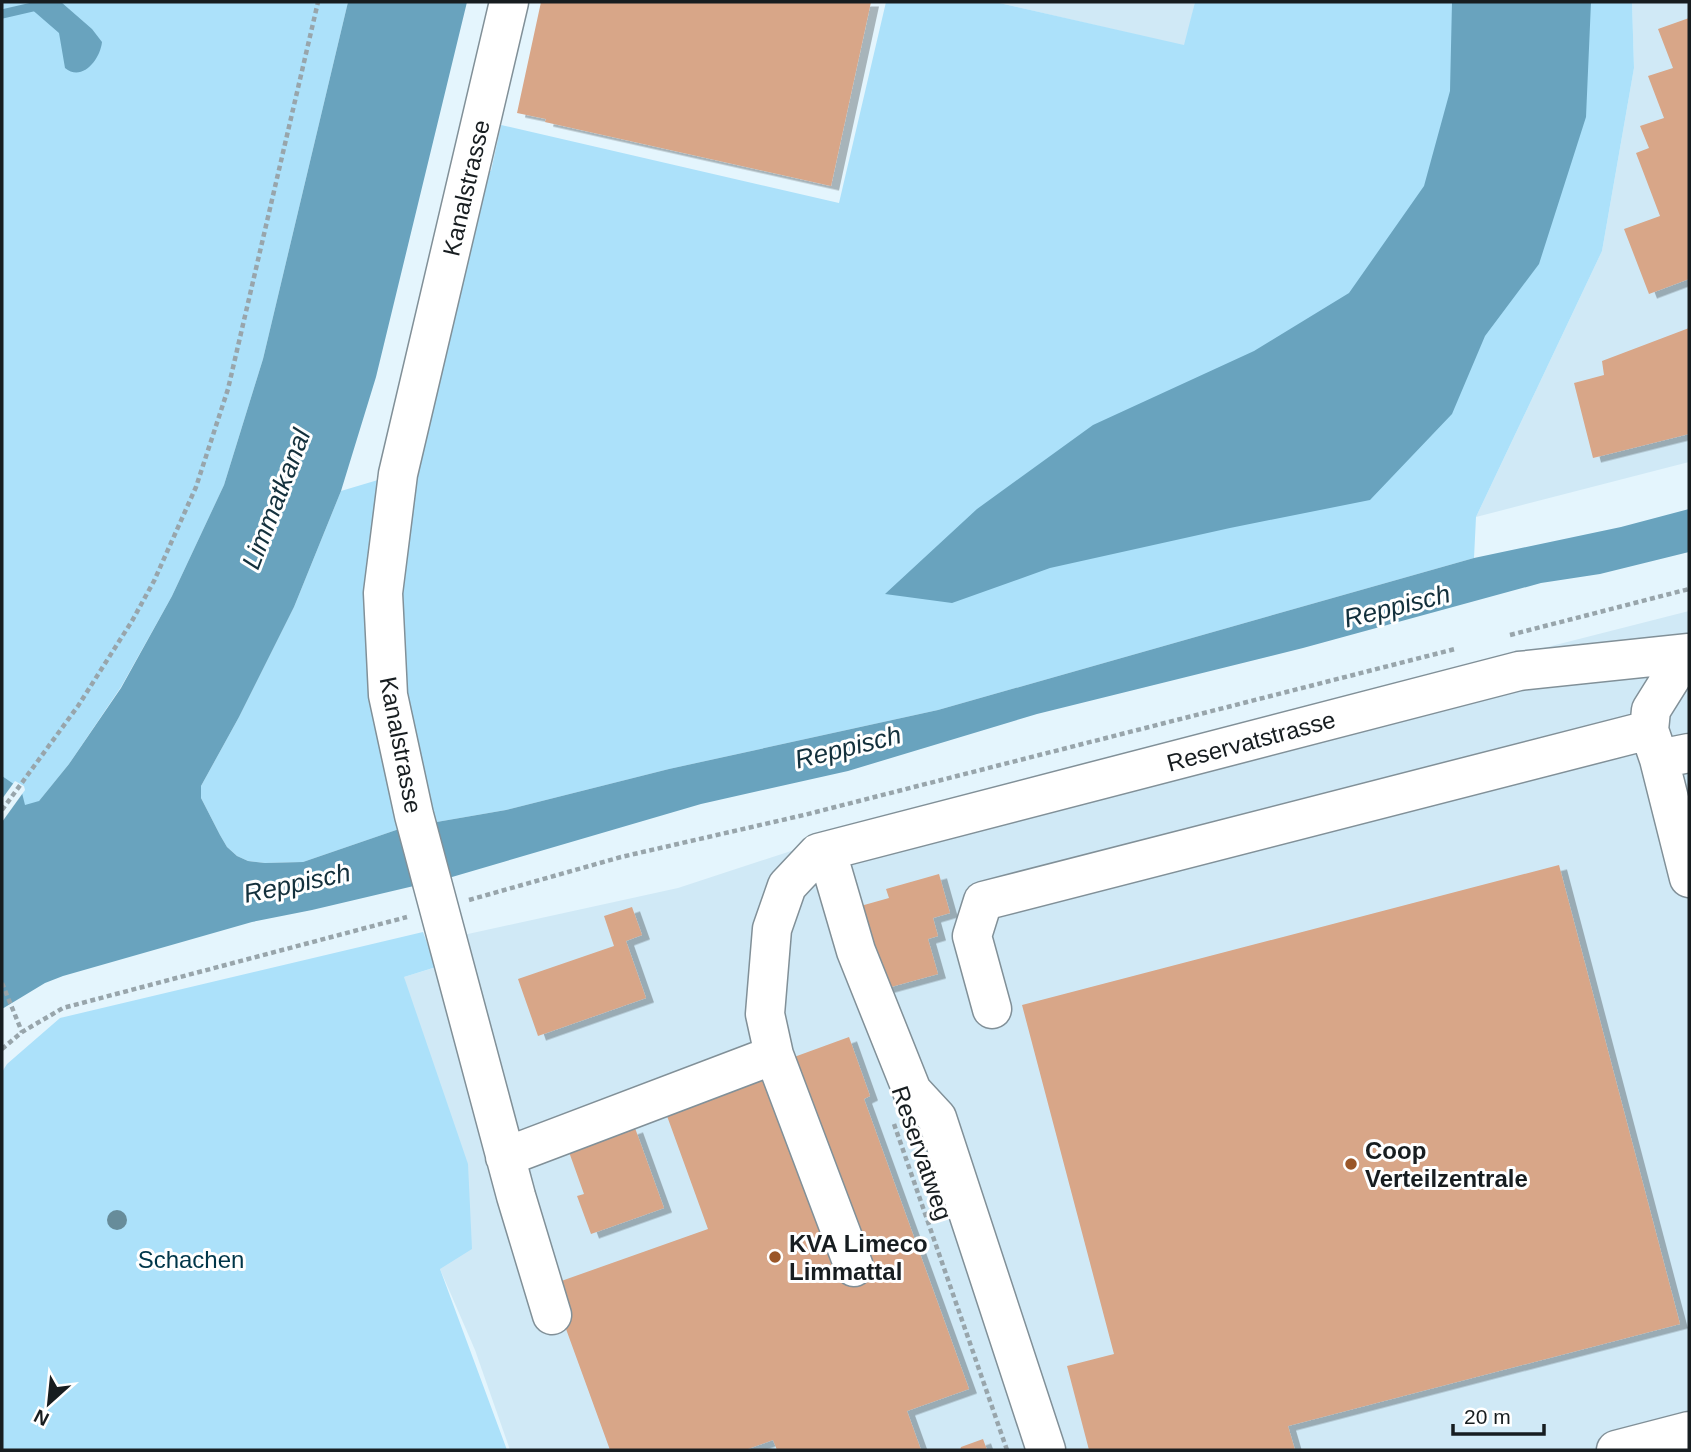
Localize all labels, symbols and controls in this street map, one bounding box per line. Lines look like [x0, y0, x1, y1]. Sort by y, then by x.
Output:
street label: Kanalstrasse [437, 117, 495, 259]
water label: Limmatkanal [236, 424, 317, 573]
water label: Reppisch [1341, 578, 1453, 634]
street label: Kanalstrasse [375, 674, 427, 816]
street label: Reservatstrasse [1164, 706, 1338, 776]
water label: Reppisch [792, 719, 904, 775]
water label: Reppisch [241, 857, 353, 909]
street label: Reservatweg [886, 1082, 958, 1224]
place label: Coop Verteilzentrale [1365, 1137, 1528, 1192]
marker: Coop Verteilzentrale [1343, 1156, 1359, 1172]
place label: KVA Limeco Limmattal [789, 1230, 928, 1285]
park label: Schachen [138, 1246, 244, 1273]
marker: KVA Limeco Limmattal [767, 1249, 783, 1265]
north arrow [14, 1368, 84, 1438]
scale bar [1453, 1392, 1544, 1436]
text: N [31, 1405, 52, 1430]
text: 20 m [1464, 1405, 1511, 1428]

